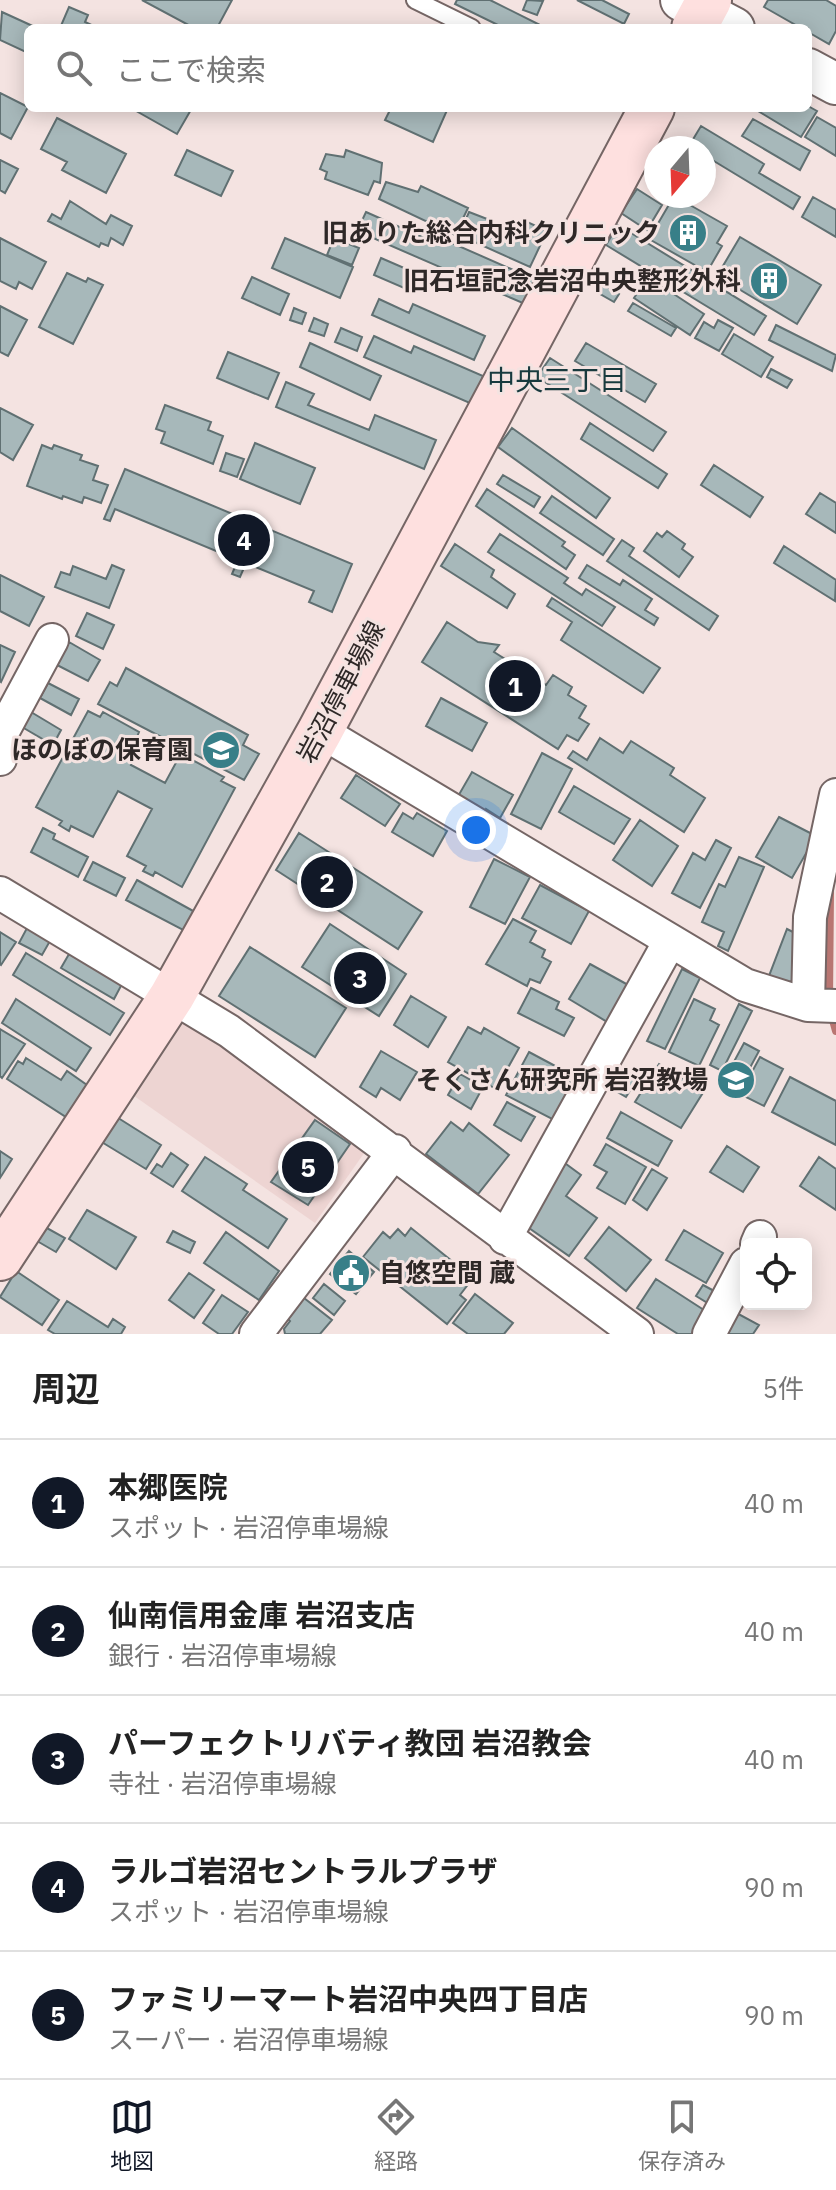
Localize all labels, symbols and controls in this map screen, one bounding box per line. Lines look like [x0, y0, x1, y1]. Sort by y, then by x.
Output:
search box [24, 24, 812, 112]
icon: search [52, 46, 96, 90]
text: ここで検索 [116, 50, 266, 89]
north arrow [644, 136, 716, 208]
building icon: 旧ありた総合内科クリニック [667, 212, 709, 254]
place label: 旧ありた総合内科クリニック [322, 215, 660, 249]
building icon: 旧石垣記念岩沼中央整形外科 [748, 260, 790, 302]
place label: 旧石垣記念岩沼中央整形外科 [403, 263, 741, 297]
district label: 中央三丁目 [487, 361, 627, 398]
pin: 4 [218, 510, 270, 570]
street label: 岩沼停車場線 [288, 615, 392, 768]
pin: 1 [489, 656, 541, 716]
school or university icon: ほのぼの保育園 [200, 729, 242, 771]
place label: ほのぼの保育園 [11, 732, 193, 766]
your location [456, 810, 496, 850]
pin: 2 [301, 852, 353, 912]
pin: 3 [334, 948, 386, 1008]
school or university icon: そくさん研究所 岩沼教場 [715, 1059, 757, 1101]
place label: そくさん研究所 岩沼教場 [416, 1062, 708, 1096]
pin: 5 [282, 1137, 334, 1197]
map controls [740, 1238, 812, 1310]
button: locate [740, 1238, 812, 1310]
public building icon: 自悠空間 蔵 [330, 1252, 372, 1294]
place label: 自悠空間 蔵 [379, 1255, 515, 1289]
text: 周辺 [32, 1366, 100, 1410]
text: 5件 [762, 1371, 804, 1405]
text: 本郷医院 [108, 1467, 228, 1506]
text: 1 [50, 1486, 66, 1520]
text: 40 m [744, 1486, 804, 1520]
text: スポット · 岩沼停車場線 [108, 1510, 389, 1544]
text: 仙南信用金庫 岩沼支店 [108, 1595, 415, 1634]
text: 2 [50, 1614, 66, 1648]
text: 40 m [744, 1614, 804, 1648]
text: 銀行 · 岩沼停車場線 [108, 1638, 337, 1672]
text: パーフェクトリバティ教団 岩沼教会 [108, 1723, 591, 1762]
text: 3 [50, 1742, 66, 1776]
text: 40 m [744, 1742, 804, 1776]
text: 寺社 · 岩沼停車場線 [108, 1766, 337, 1800]
text: ラルゴ岩沼セントラルプラザ [108, 1851, 497, 1890]
text: 4 [50, 1870, 66, 1904]
text: 90 m [744, 1870, 804, 1904]
text: スポット · 岩沼停車場線 [108, 1894, 389, 1928]
text: ファミリーマート岩沼中央四丁目店 [108, 1979, 588, 2018]
text: 5 [50, 1998, 66, 2032]
text: 90 m [744, 1998, 804, 2032]
text: スーパー · 岩沼停車場線 [108, 2022, 389, 2056]
tab: 地図 [110, 2095, 154, 2175]
tab: 経路 [374, 2095, 418, 2175]
tab: 保存済み [638, 2095, 726, 2175]

